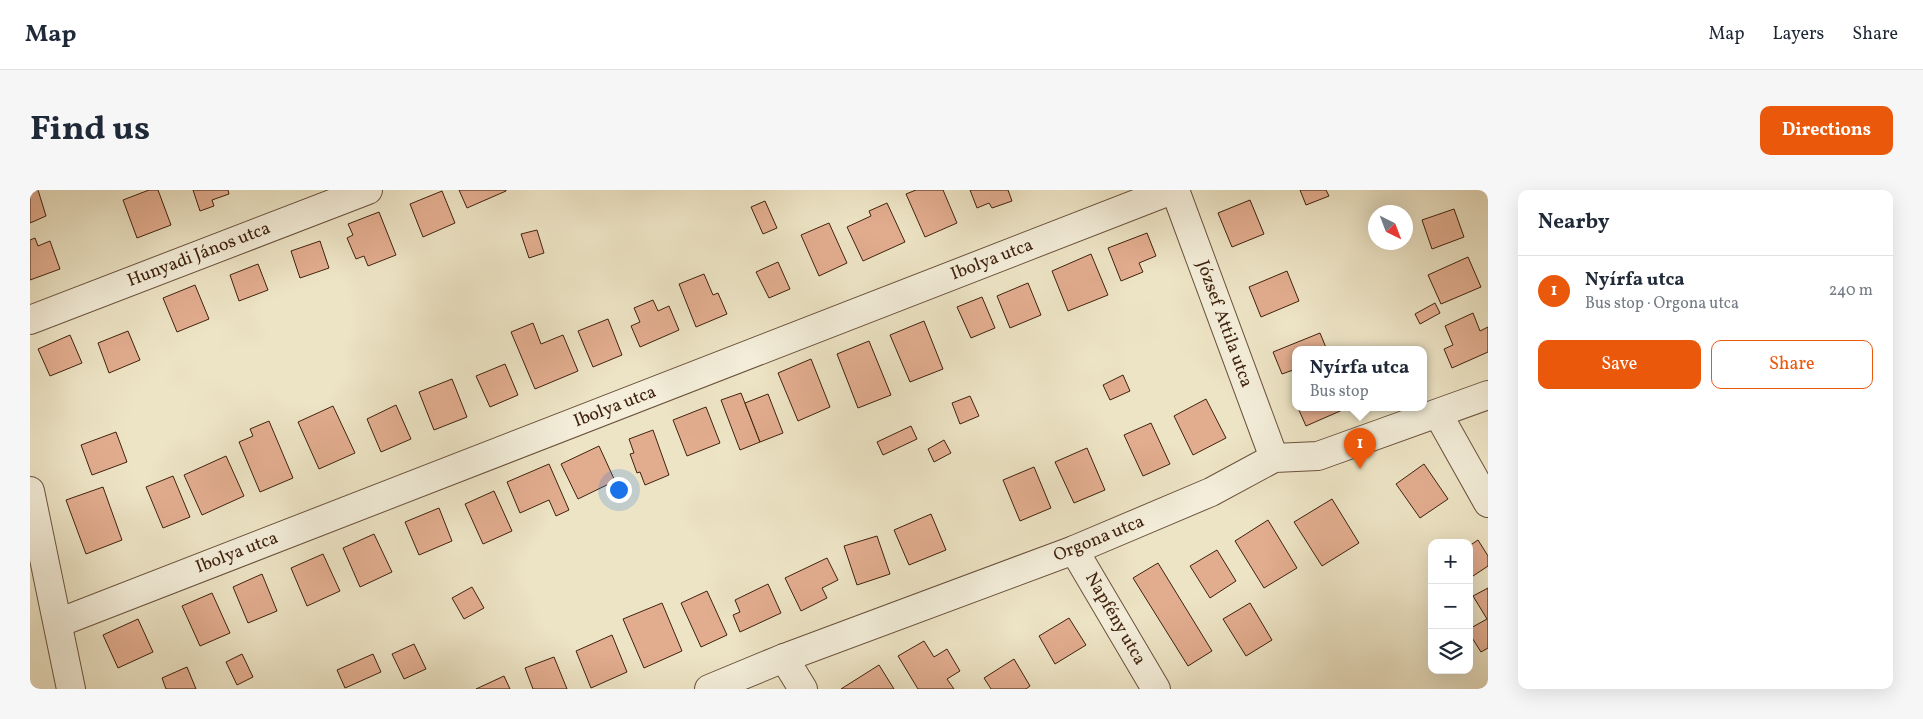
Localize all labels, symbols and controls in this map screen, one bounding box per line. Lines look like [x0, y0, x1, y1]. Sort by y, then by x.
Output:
text: Map [25, 18, 76, 52]
text: Map [1708, 22, 1744, 47]
text: Layers [1772, 22, 1824, 47]
text: Share [1852, 22, 1898, 47]
text: Find us [30, 106, 150, 154]
button: Directions [1760, 106, 1893, 155]
north arrow [1368, 205, 1413, 250]
text: Nearby [1538, 208, 1609, 237]
street label: Hunyadi János utca [124, 216, 274, 294]
street label: Ibolya utca [947, 233, 1037, 287]
street label: József Attila utca [1189, 257, 1259, 391]
text: Nyírfa utca [1585, 267, 1685, 293]
text: 1 [1551, 280, 1557, 302]
text: 240 m [1829, 280, 1873, 302]
text: Bus stop · Orgona utca [1585, 293, 1739, 315]
button: Save [1538, 340, 1701, 389]
button: Share [1711, 340, 1873, 389]
popup [1292, 346, 1427, 411]
text: Nyírfa utca [1310, 355, 1409, 381]
street label: Ibolya utca [570, 380, 660, 434]
text: Bus stop [1310, 381, 1369, 403]
pin: 1 [1344, 428, 1376, 469]
your location [606, 477, 632, 503]
street label: Orgona utca [1050, 509, 1148, 569]
street label: Ibolya utca [192, 526, 282, 580]
map controls [1428, 539, 1473, 674]
button: + [1428, 539, 1473, 584]
street label: Napfény utca [1078, 568, 1152, 670]
button: − [1428, 584, 1473, 629]
button: layers [1428, 629, 1473, 674]

